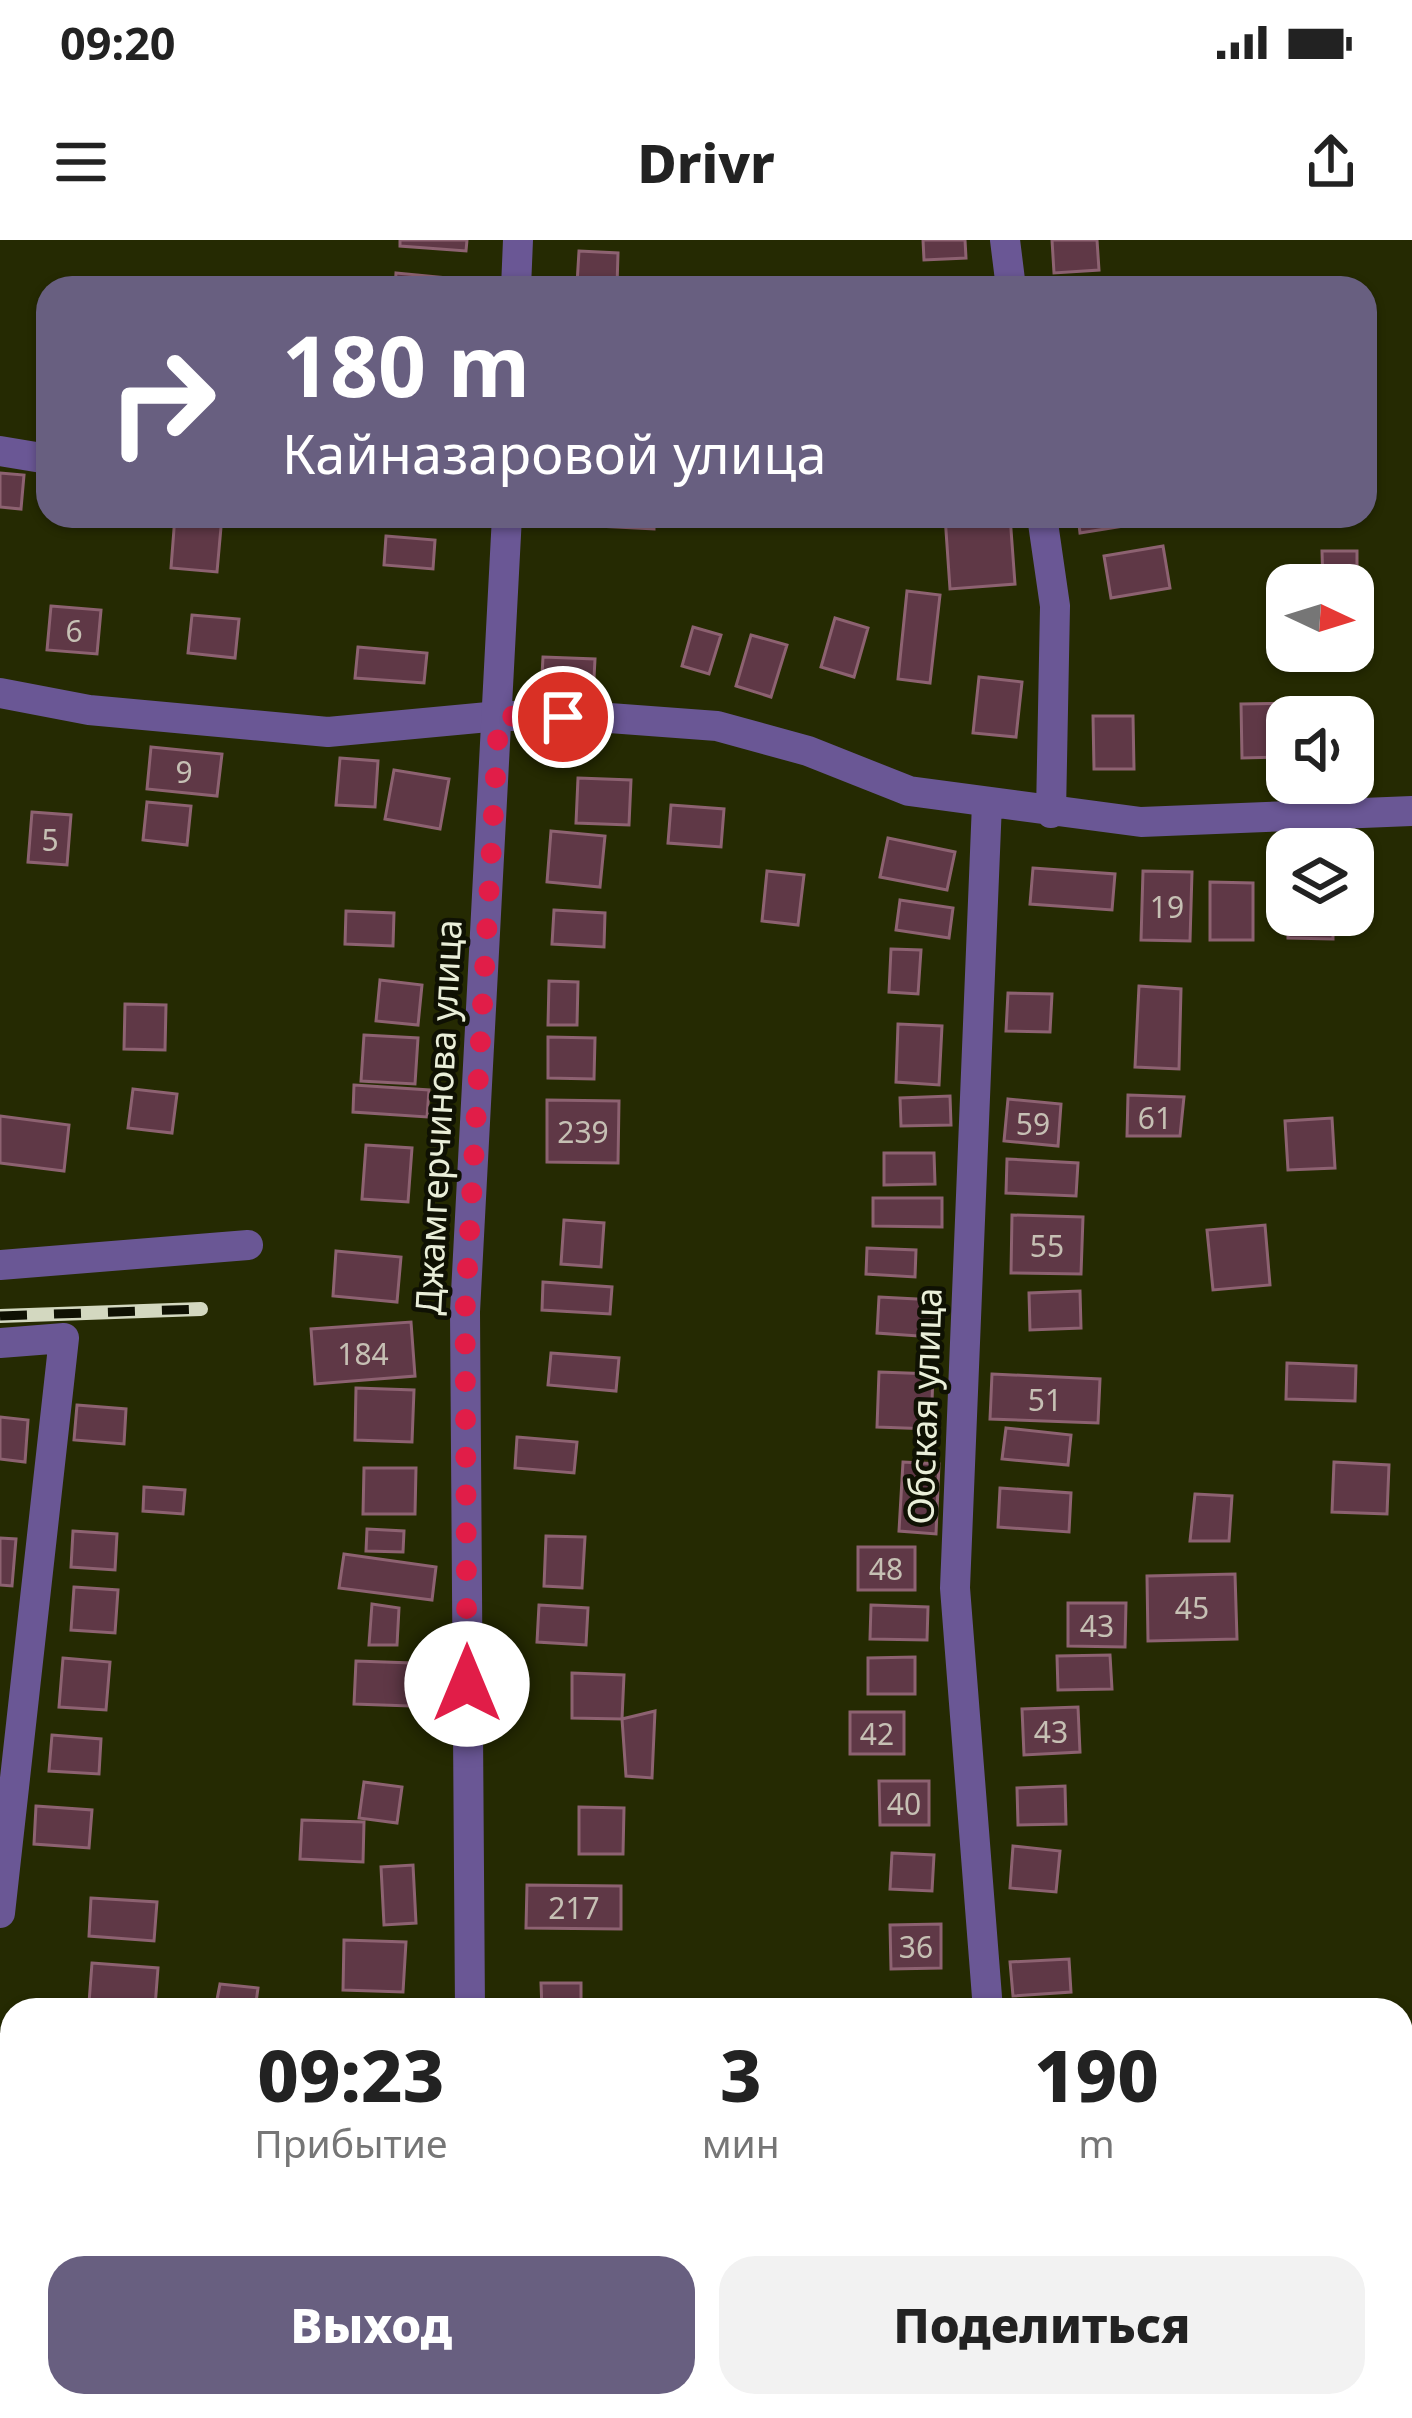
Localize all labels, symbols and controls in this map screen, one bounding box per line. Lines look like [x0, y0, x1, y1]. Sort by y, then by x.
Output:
text: 09:20 [60, 12, 176, 73]
text: Drivr [637, 125, 775, 199]
icon: menu [48, 129, 114, 195]
icon: share [1298, 129, 1364, 195]
text: 180 m [282, 307, 530, 422]
icon: right [84, 324, 240, 480]
text: Кайназаровой улица [282, 416, 826, 490]
north arrow [1266, 564, 1374, 672]
map controls [1266, 564, 1374, 936]
house number: 6 [65, 610, 83, 651]
pin [512, 666, 614, 768]
icon: arrive [530, 684, 596, 750]
button: sound [1266, 696, 1374, 804]
house number: 9 [175, 751, 193, 792]
house number: 5 [41, 819, 59, 860]
button: layers [1266, 828, 1374, 936]
house number: 19 [1150, 886, 1184, 927]
street label: Джамгерчинова улица [403, 918, 473, 1316]
house number: 61 [1138, 1097, 1172, 1138]
house number: 59 [1016, 1103, 1050, 1144]
house number: 239 [557, 1111, 609, 1152]
house number: 55 [1030, 1225, 1064, 1266]
street label: Обская улица [895, 1287, 953, 1525]
house number: 184 [337, 1333, 389, 1374]
house number: 51 [1028, 1379, 1062, 1420]
house number: 48 [869, 1548, 903, 1589]
house number: 45 [1175, 1587, 1209, 1628]
house number: 43 [1080, 1605, 1114, 1646]
position arrow [404, 1621, 530, 1747]
house number: 43 [1034, 1711, 1068, 1752]
house number: 42 [860, 1713, 894, 1754]
house number: 40 [887, 1783, 921, 1824]
house number: 217 [548, 1887, 600, 1928]
house number: 36 [899, 1926, 933, 1967]
text: 09:23 [257, 2025, 444, 2123]
text: 3 [720, 2025, 762, 2123]
text: 190 [1034, 2025, 1159, 2123]
text: Прибытие [254, 2116, 447, 2169]
text: мин [702, 2116, 780, 2169]
text: m [1078, 2116, 1115, 2169]
button: Выход [48, 2256, 695, 2394]
button: Поделиться [719, 2256, 1365, 2394]

